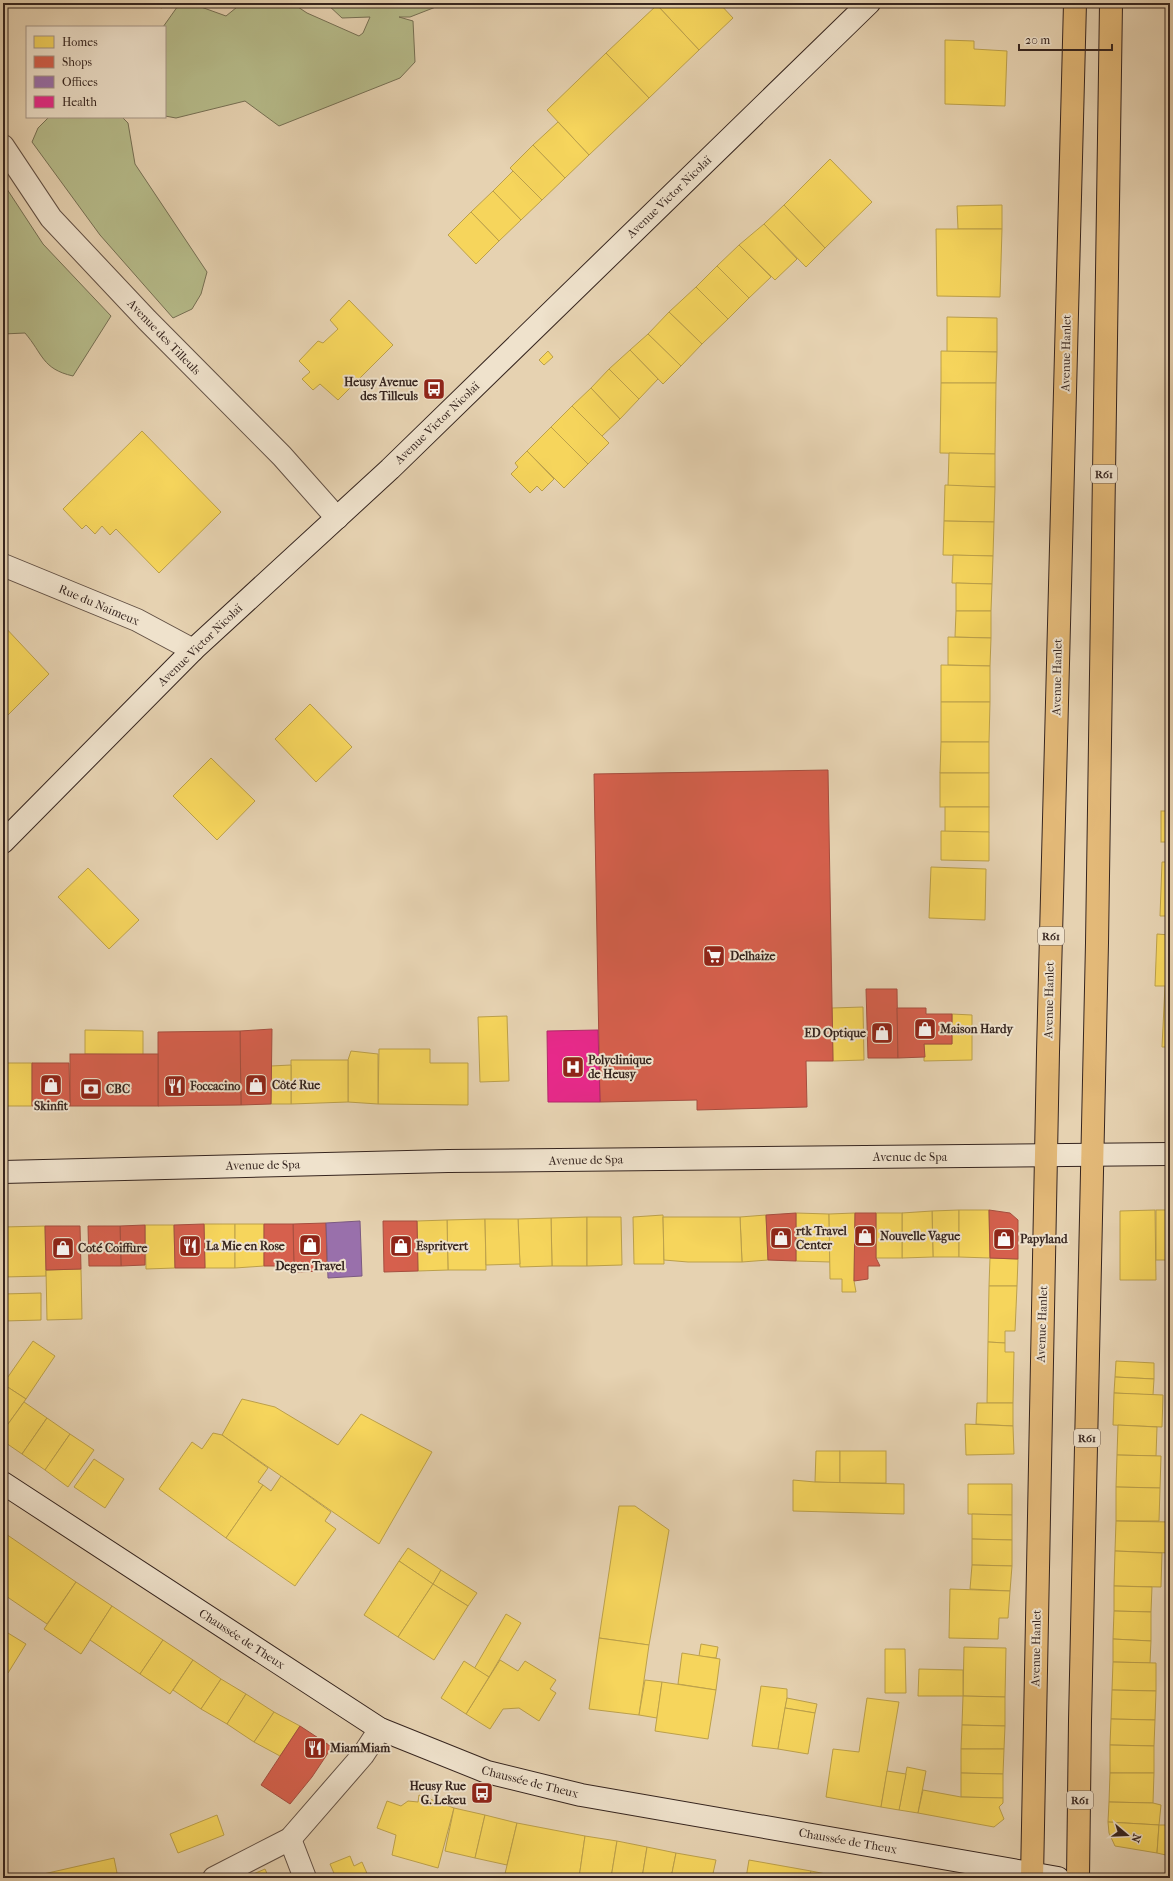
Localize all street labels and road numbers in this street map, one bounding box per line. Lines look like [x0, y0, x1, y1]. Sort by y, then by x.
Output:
street label: Avenue Victor Nicolaï [623, 153, 714, 242]
street label: Avenue des Tilleuls [124, 296, 204, 378]
street label: Avenue Hanlet [1058, 314, 1074, 392]
street label: Avenue Victor Nicolaï [391, 379, 482, 468]
road number: R61 [1091, 465, 1117, 483]
street label: Rue du Naimeux [56, 582, 142, 629]
street label: Avenue Victor Nicolaï [154, 601, 245, 690]
street label: Avenue Hanlet [1049, 638, 1065, 716]
road number: R61 [1038, 927, 1064, 945]
street label: Avenue Hanlet [1041, 961, 1057, 1039]
street label: Avenue de Spa [872, 1150, 948, 1164]
street label: Avenue de Spa [548, 1152, 624, 1168]
street label: Avenue de Spa [225, 1157, 301, 1173]
street label: Avenue Hanlet [1034, 1285, 1050, 1364]
road number: R61 [1074, 1429, 1100, 1447]
street label: Chaussée de Theux [196, 1606, 288, 1672]
street label: Avenue Hanlet [1028, 1609, 1044, 1687]
street label: Chaussée de Theux [480, 1763, 581, 1801]
road number: R61 [1067, 1791, 1093, 1809]
street label: Chaussée de Theux [798, 1825, 899, 1857]

